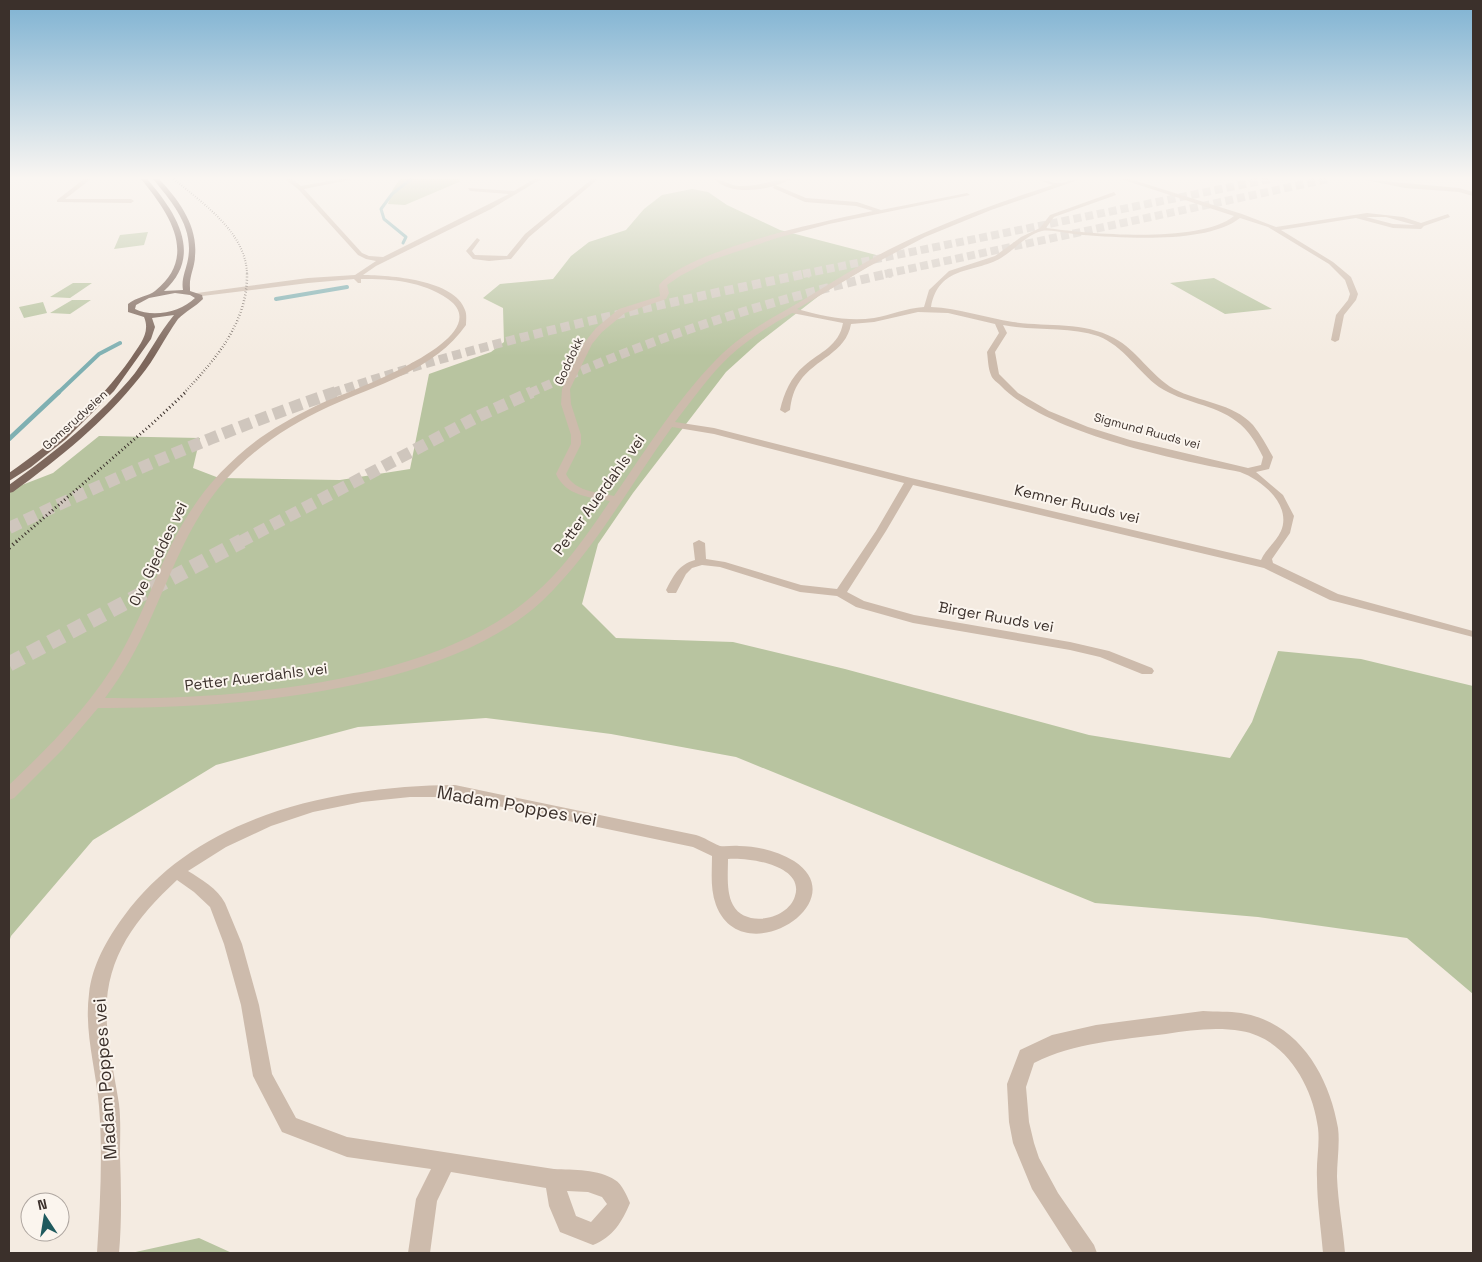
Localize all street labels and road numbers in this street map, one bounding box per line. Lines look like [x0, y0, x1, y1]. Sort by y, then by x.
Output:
street label: Goddokk [551, 334, 587, 388]
street label: Gomsrudveien [39, 387, 111, 453]
street label: Sigmund Ruuds vei [1092, 409, 1202, 453]
street label: Petter Auerdahls vei [549, 431, 649, 558]
street label: Kemner Ruuds vei [1013, 480, 1142, 527]
street label: Ove Gjeddes vei [124, 499, 191, 609]
street label: Birger Ruuds vei [937, 597, 1055, 636]
street label: Petter Auerdahls vei [183, 658, 328, 695]
street label: Madam Poppes vei [435, 780, 599, 831]
street label: Madam Poppes vei [87, 998, 122, 1161]

